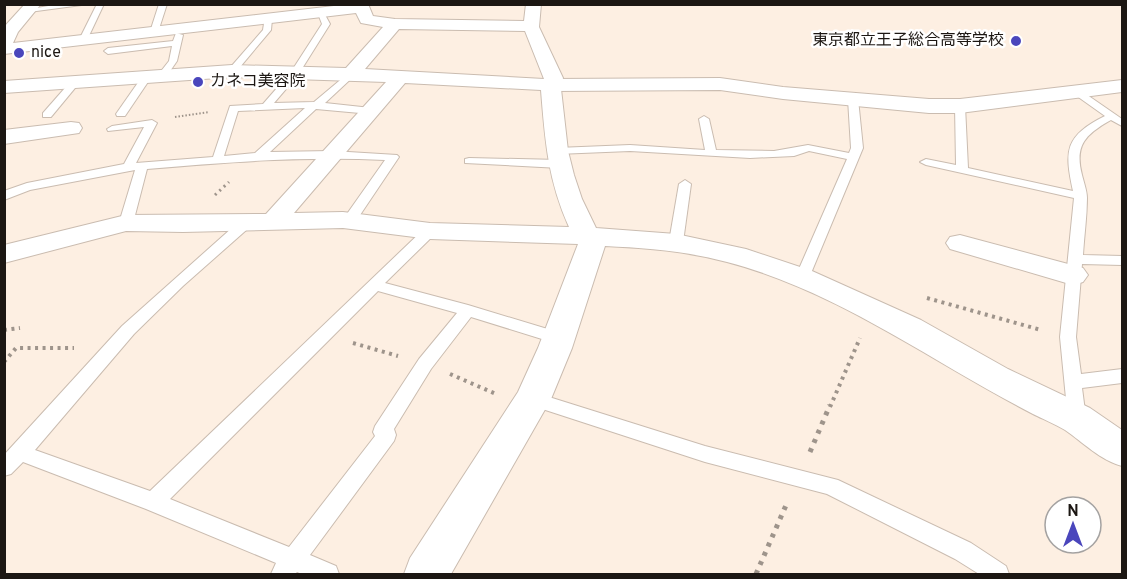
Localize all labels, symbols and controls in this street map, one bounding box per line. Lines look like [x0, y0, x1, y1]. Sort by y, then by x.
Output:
place label: 東京都立王子総合高等学校 [812, 31, 1004, 51]
marker: 東京都立王子総合高等学校 [1009, 34, 1023, 48]
place label: nice [31, 43, 61, 63]
marker: nice [12, 46, 26, 60]
place label: カネコ美容院 [210, 72, 306, 92]
marker: カネコ美容院 [191, 75, 205, 89]
north arrow [1043, 495, 1103, 555]
text: N [1067, 502, 1079, 522]

